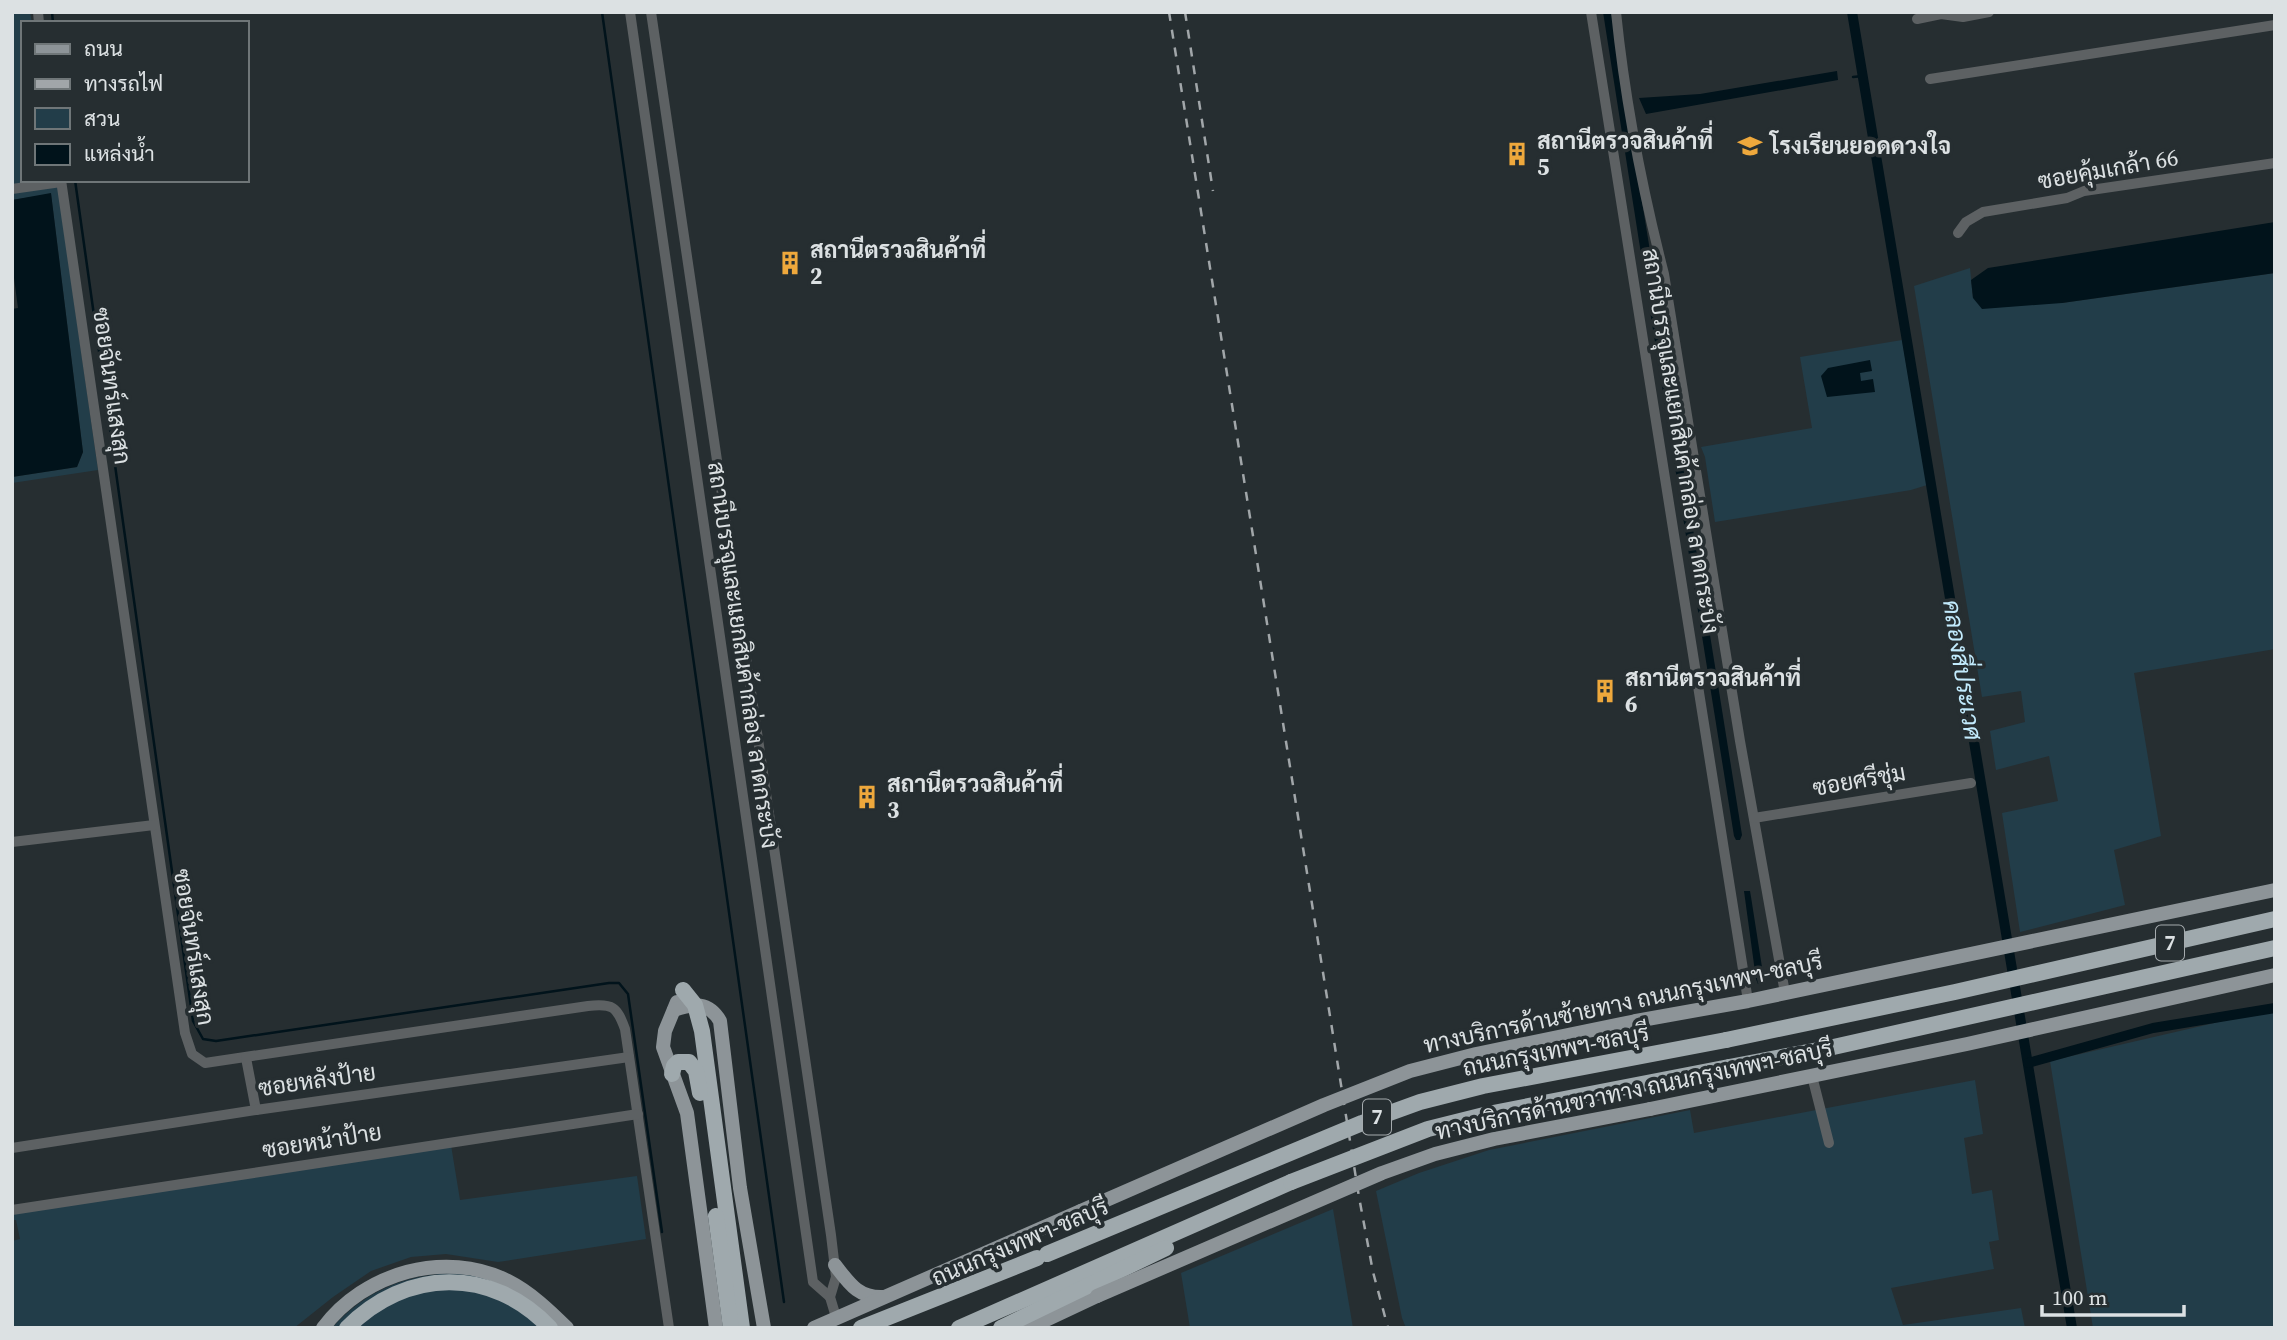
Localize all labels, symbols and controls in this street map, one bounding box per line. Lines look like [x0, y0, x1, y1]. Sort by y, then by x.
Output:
legend [21, 21, 248, 182]
text: ถนน [84, 34, 123, 63]
text: ทางรถไฟ [84, 69, 163, 98]
text: สวน [84, 104, 120, 133]
place label: สถานีตรวจสินค้าที่ 5 [1537, 120, 1713, 183]
place label: โรงเรียนยอดดวงใจ [1768, 130, 1951, 162]
school or university icon: โรงเรียนยอดดวงใจ [1736, 132, 1764, 160]
text: แหล่งน้ำ [84, 136, 155, 168]
building icon: สถานีตรวจสินค้าที่ 5 [1503, 140, 1531, 168]
street label: ซอยคุ้มเกล้า 66 [2035, 141, 2181, 197]
place label: สถานีตรวจสินค้าที่ 2 [810, 229, 986, 292]
street label: สถานีบรรจุและแยกสินค้ากล่อง ลาดกระบัง [1635, 246, 1727, 636]
building icon: สถานีตรวจสินค้าที่ 2 [776, 249, 804, 277]
street label: ซอยจันทร์แสงสุก [85, 305, 139, 467]
street label: สถานีบรรจุและแยกสินค้ากล่อง ลาดกระบัง [700, 460, 786, 850]
water label: คลองสี่ประเวศ [1935, 597, 1994, 743]
place label: สถานีตรวจสินค้าที่ 6 [1625, 657, 1801, 720]
building icon: สถานีตรวจสินค้าที่ 6 [1591, 677, 1619, 705]
street label: ซอยศรีชุ่ม [1810, 756, 1908, 804]
place label: สถานีตรวจสินค้าที่ 3 [887, 763, 1063, 826]
building icon: สถานีตรวจสินค้าที่ 3 [853, 783, 881, 811]
street label: ซอยจันทร์แสงสุก [166, 866, 222, 1028]
road number: 7 [2156, 926, 2184, 960]
street label: ทางบริการด้านซ้ายทาง ถนนกรุงเทพฯ-ชลบุรี [1421, 947, 1825, 1059]
street label: ถนนกรุงเทพฯ-ชลบุรี [1460, 1018, 1652, 1082]
street label: ทางบริการด้านขวาทาง ถนนกรุงเทพฯ-ชลบุรี [1432, 1032, 1836, 1148]
street label: ซอยหลังป้าย [256, 1056, 378, 1104]
road number: 7 [1363, 1100, 1391, 1134]
street label: ซอยหน้าป้าย [260, 1116, 384, 1166]
street label: ถนนกรุงเทพฯ-ชลบุรี [927, 1190, 1113, 1294]
scale bar [2042, 1274, 2184, 1318]
text: 100 m [2052, 1283, 2107, 1312]

